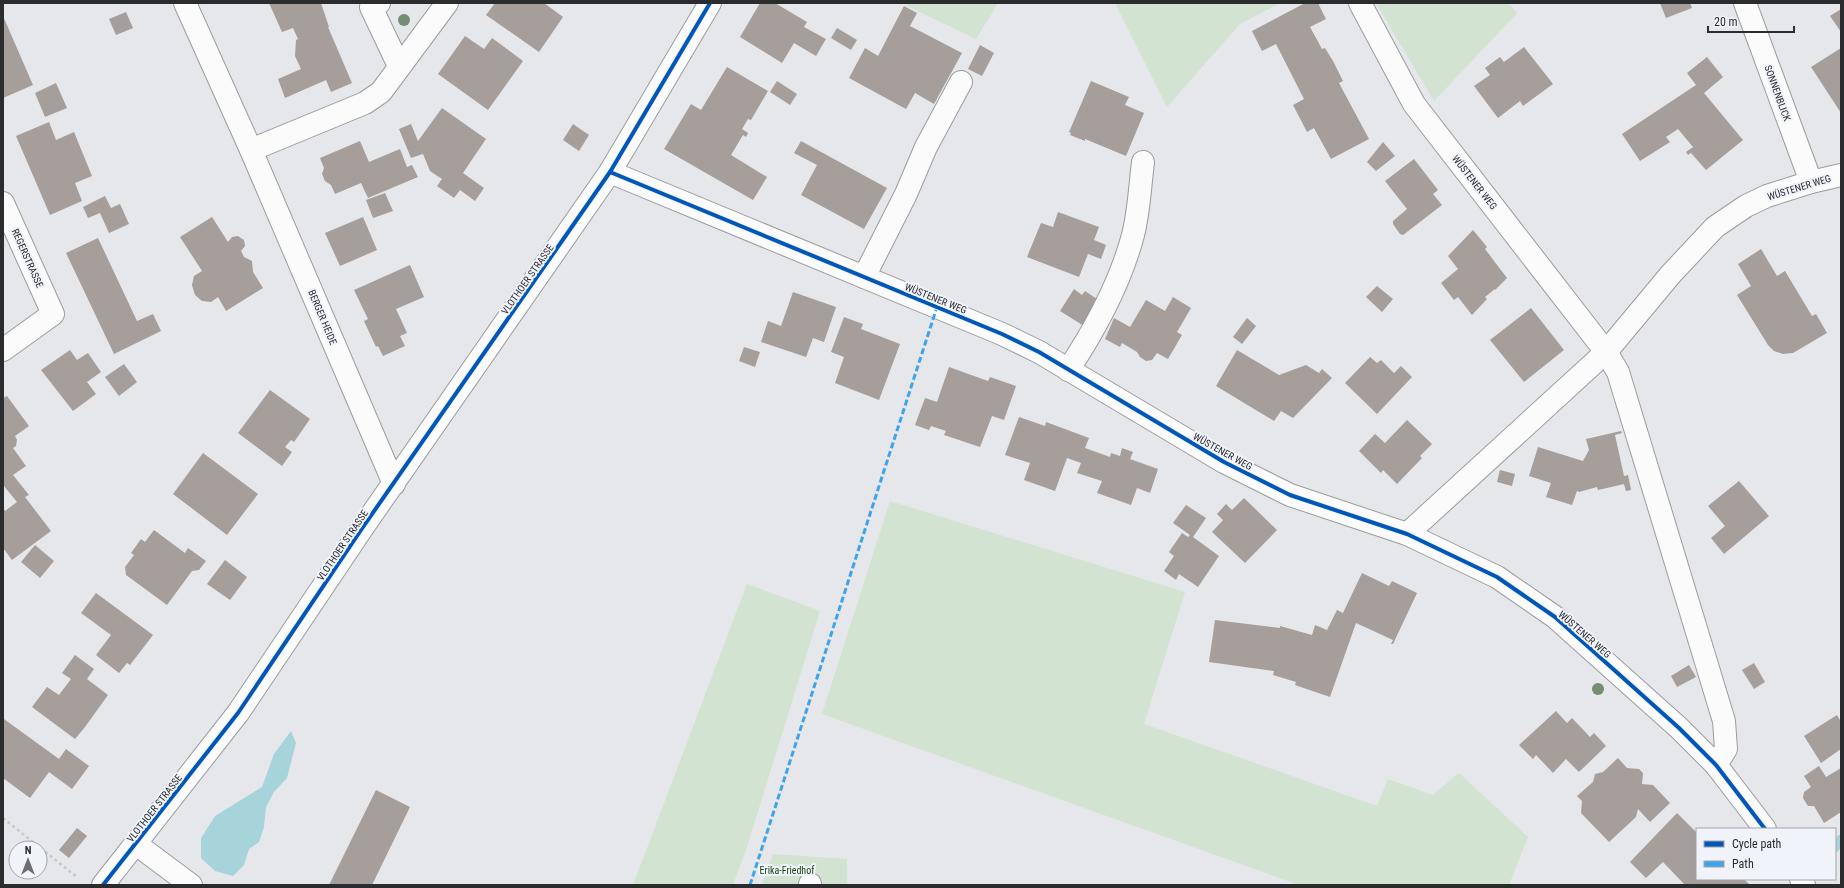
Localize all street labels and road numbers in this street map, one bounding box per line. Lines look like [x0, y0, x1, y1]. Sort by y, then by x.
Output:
street label: SONNENBLICK [1762, 64, 1793, 123]
street label: WÜSTENER WEG [1450, 152, 1500, 212]
street label: WÜSTENER WEG [1766, 172, 1832, 202]
street label: REGERSTRASSE [10, 227, 45, 289]
street label: VLOTHOER STRASSE [499, 242, 556, 316]
street label: WÜSTENER WEG [903, 280, 969, 316]
street label: BERGER HEIDE [306, 288, 339, 346]
street label: WÜSTENER WEG [1191, 430, 1255, 472]
street label: VLOTHOER STRASSE [315, 508, 370, 583]
street label: WÜSTENER WEG [1556, 608, 1614, 660]
street label: VLOTHOER STRASSE [125, 772, 184, 844]

